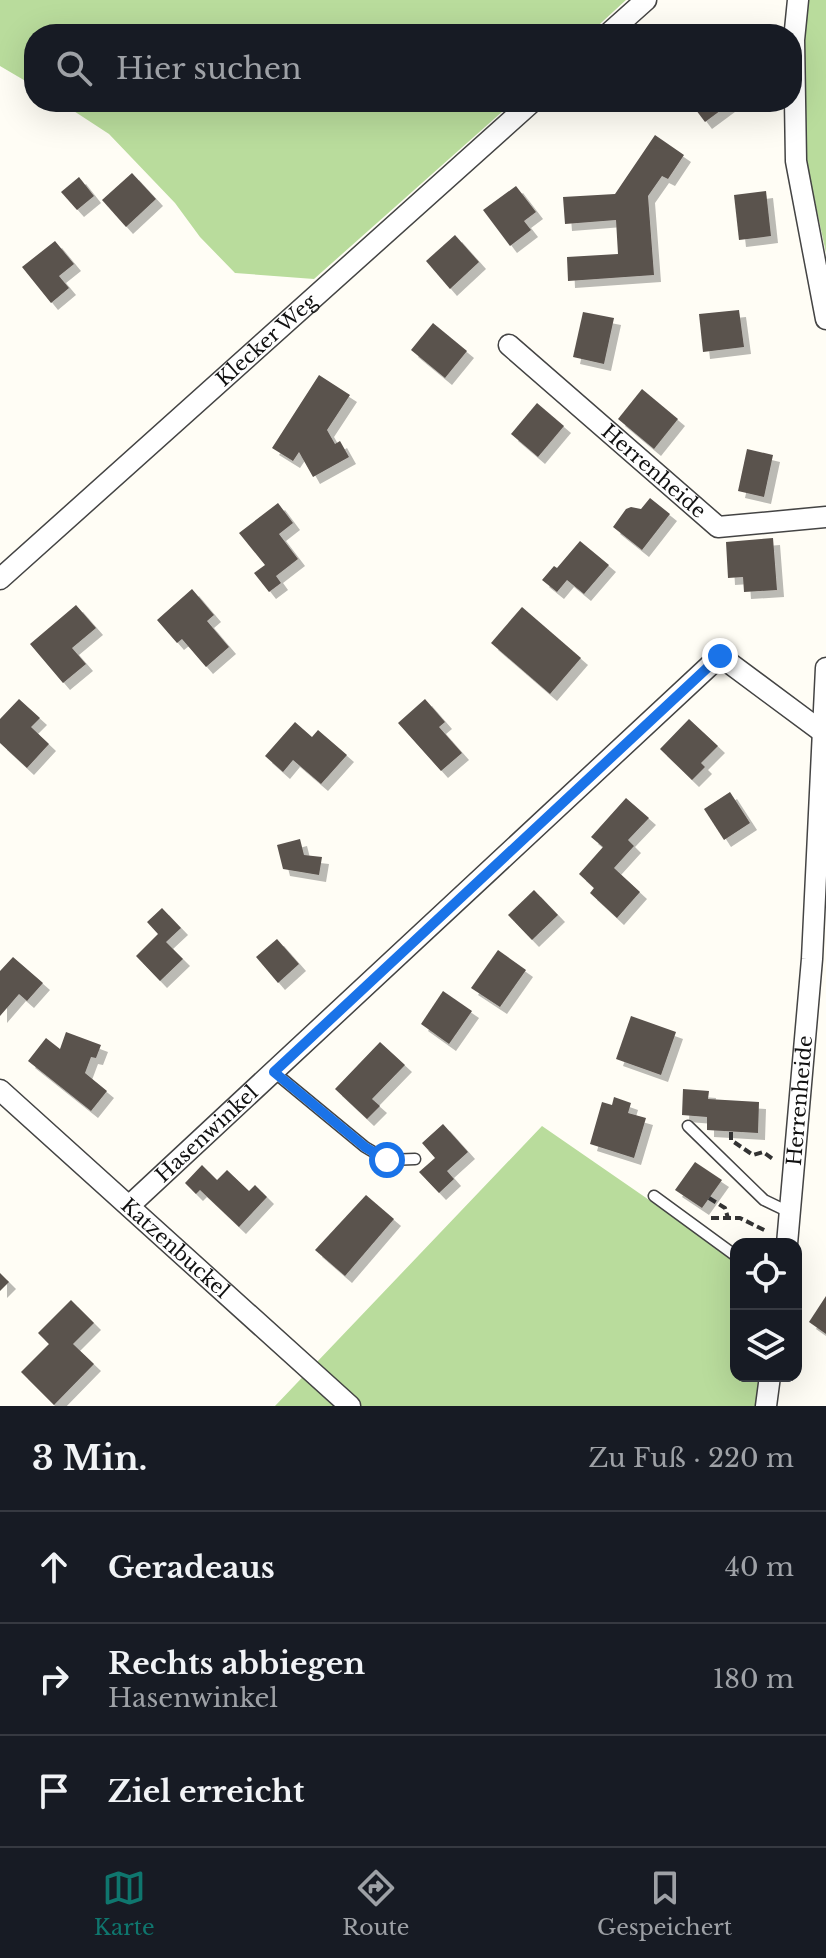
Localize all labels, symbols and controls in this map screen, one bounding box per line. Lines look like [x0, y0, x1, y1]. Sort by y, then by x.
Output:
search box [24, 24, 802, 112]
icon: search [52, 46, 96, 90]
text: Hier suchen [116, 50, 302, 87]
street label: Klecker Weg [211, 288, 323, 391]
street label: Herrenheide [597, 419, 711, 523]
route end [702, 638, 738, 674]
street label: Herrenheide [782, 1034, 817, 1167]
street label: Hasenwinkel [151, 1080, 263, 1187]
route start [369, 1142, 405, 1178]
street label: Katzenbuckel [116, 1193, 234, 1303]
map controls [730, 1238, 802, 1382]
button: locate [730, 1238, 802, 1310]
button: layers [730, 1310, 802, 1382]
text: 3 Min. [32, 1437, 147, 1479]
text: Zu Fuß · 220 m [588, 1442, 794, 1474]
icon: ahead [32, 1545, 76, 1589]
text: Geradeaus [108, 1549, 275, 1586]
text: 40 m [725, 1551, 794, 1583]
text: Rechts abbiegen [108, 1645, 365, 1682]
icon: right [32, 1657, 76, 1701]
text: 180 m [713, 1663, 794, 1695]
text: Hasenwinkel [108, 1682, 278, 1714]
icon: arrive [32, 1769, 76, 1813]
text: Ziel erreicht [108, 1773, 304, 1810]
tab: Karte [94, 1866, 155, 1941]
tab: Route [342, 1866, 409, 1941]
tab: Gespeichert [597, 1866, 732, 1941]

